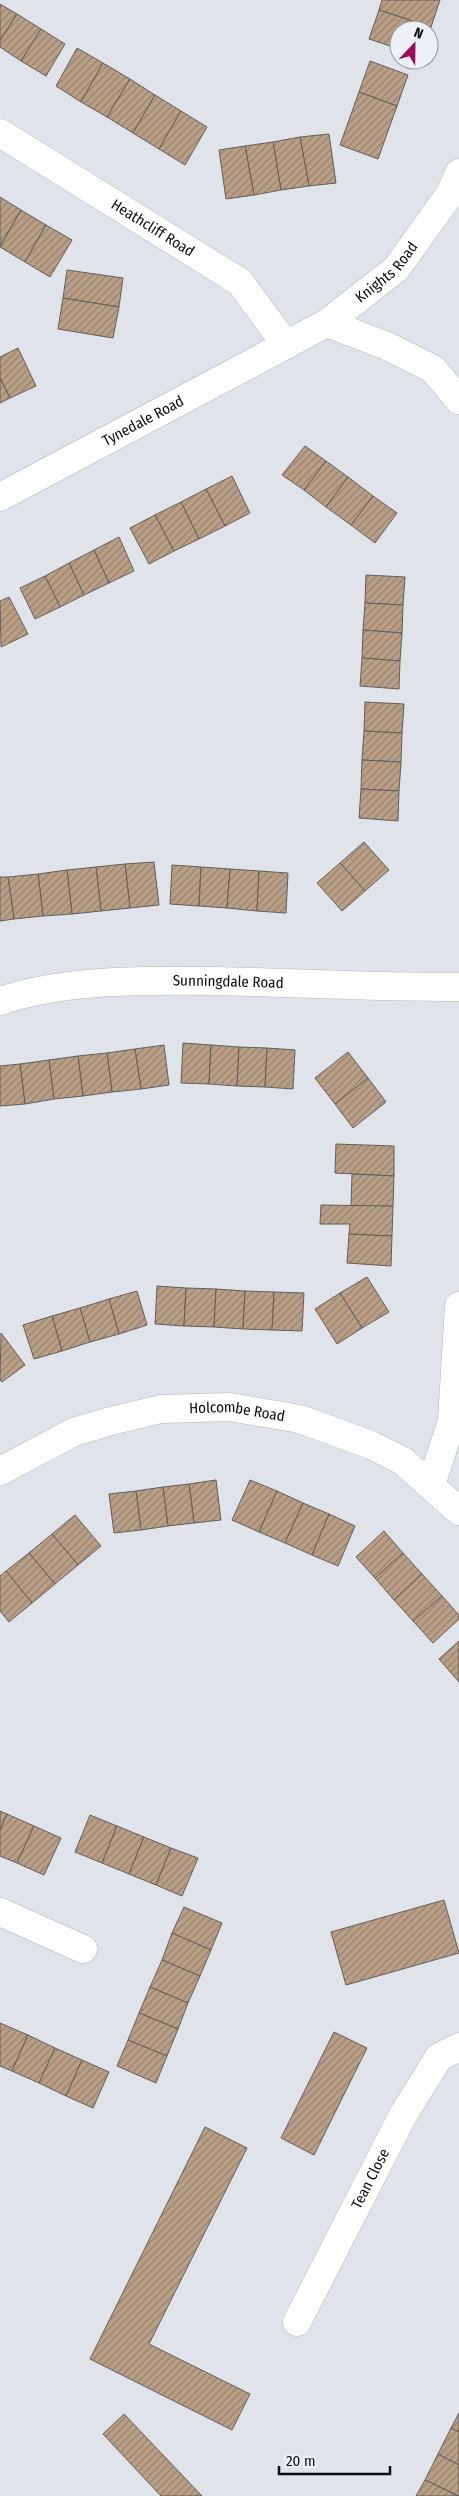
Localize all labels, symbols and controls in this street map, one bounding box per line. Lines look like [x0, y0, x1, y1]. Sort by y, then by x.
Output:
north arrow [389, 20, 439, 70]
text: N [412, 24, 426, 43]
street label: Heathcliff Road [108, 195, 198, 261]
street label: Knights Road [352, 238, 422, 306]
street label: Tynedale Road [99, 392, 187, 450]
street label: Sunningdale Road [173, 972, 284, 992]
street label: Holcombe Road [189, 1398, 286, 1425]
street label: Tean Close [347, 2146, 393, 2212]
scale bar [279, 2444, 390, 2476]
text: 20 m [286, 2452, 316, 2470]

